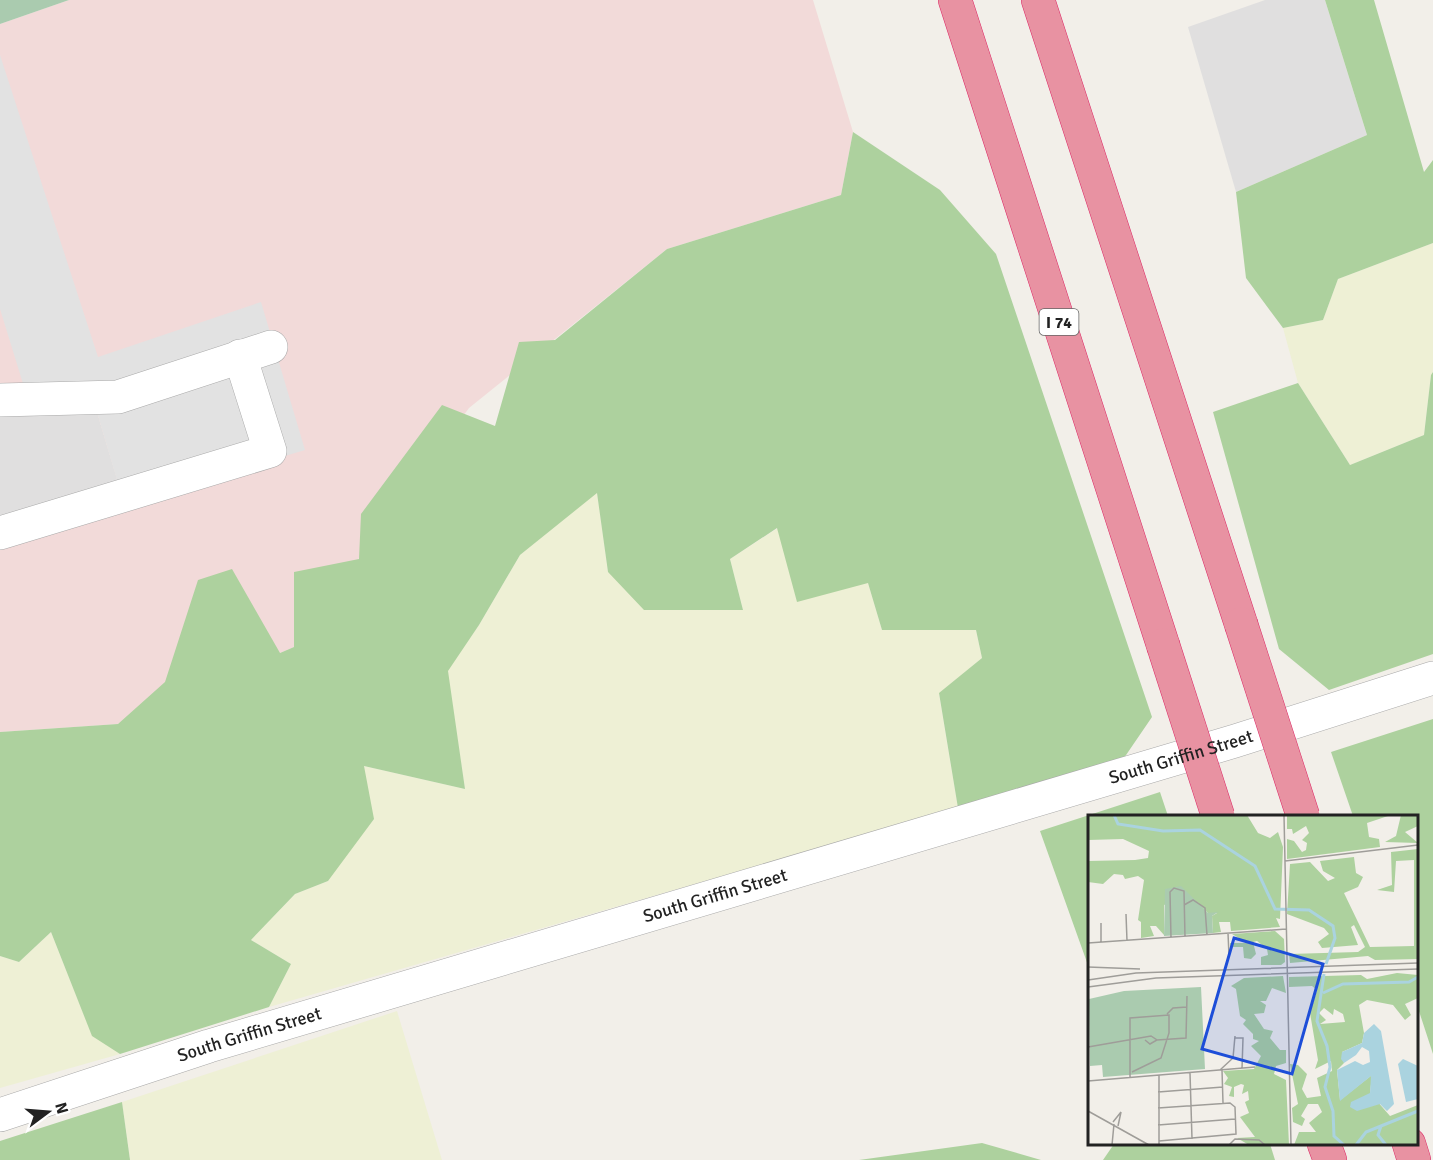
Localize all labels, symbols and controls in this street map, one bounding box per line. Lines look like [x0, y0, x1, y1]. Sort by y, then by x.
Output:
road number: I 74 [1040, 309, 1078, 335]
street label: South Griffin Street [1106, 725, 1256, 789]
inset map [1088, 815, 1418, 1145]
street label: South Griffin Street [640, 864, 790, 927]
street label: South Griffin Street [174, 1002, 324, 1067]
north arrow [18, 1082, 78, 1142]
text: N [50, 1100, 73, 1116]

